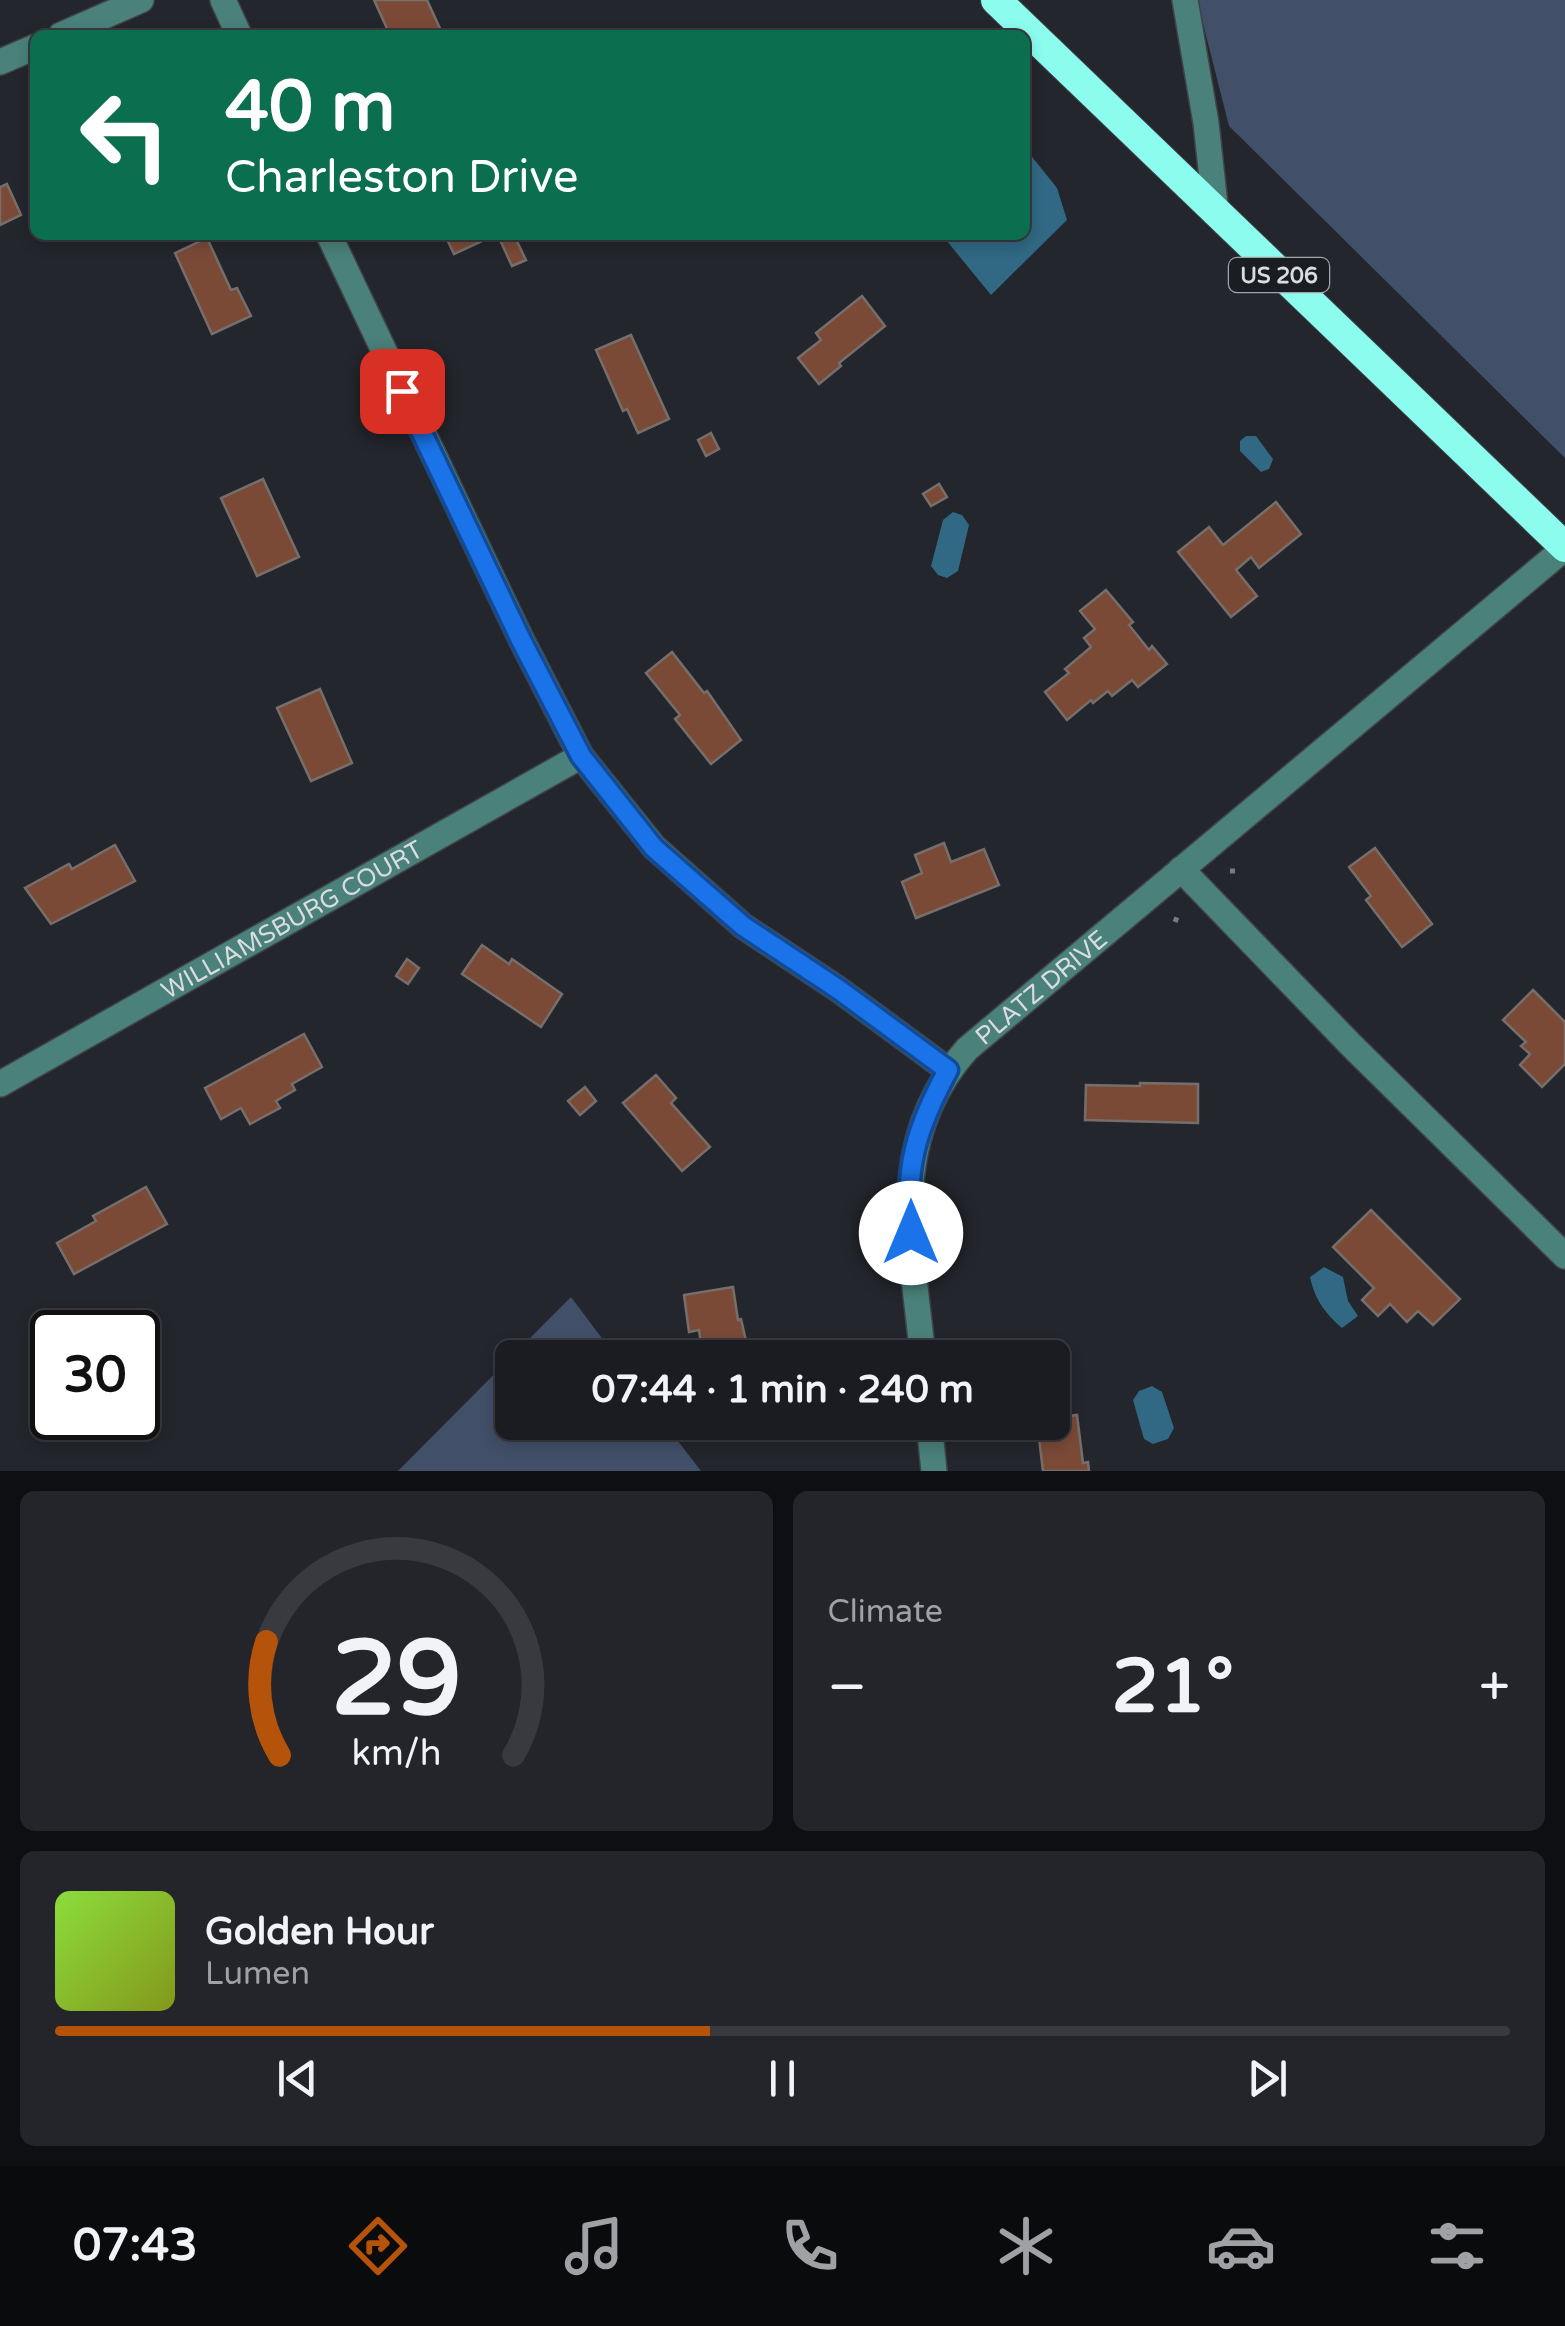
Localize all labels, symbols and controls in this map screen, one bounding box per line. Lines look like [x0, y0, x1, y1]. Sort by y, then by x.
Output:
text: 40 m [225, 66, 395, 150]
icon: left [60, 70, 190, 200]
text: Charleston Drive [225, 151, 578, 205]
road number: US 206 [1229, 258, 1329, 292]
pin [360, 349, 445, 434]
icon: arrive [375, 364, 430, 419]
street label: WILLIAMSBURG COURT [156, 835, 428, 1006]
street label: PLATZ DRIVE [970, 924, 1113, 1052]
position arrow [859, 1181, 963, 1285]
speed limit sign: 30 [30, 1310, 160, 1440]
text: 07:44 · 1 min · 240 m [591, 1367, 974, 1413]
text: Climate [828, 1593, 943, 1631]
text: 29 [331, 1618, 462, 1743]
text: 21° [1112, 1642, 1234, 1732]
text: − [828, 1655, 867, 1721]
text: + [1479, 1655, 1510, 1721]
text: km/h [351, 1732, 441, 1775]
text: Golden Hour [205, 1909, 434, 1955]
text: Lumen [205, 1955, 310, 1993]
icon: previous [270, 2051, 325, 2106]
icon: pause [755, 2051, 810, 2106]
icon: next [1240, 2051, 1295, 2106]
icon: directions [343, 2211, 413, 2281]
icon: music [559, 2211, 629, 2281]
icon: phone [775, 2211, 845, 2281]
icon: climate [991, 2211, 1061, 2281]
icon: car [1206, 2211, 1276, 2281]
icon: filters [1422, 2211, 1492, 2281]
text: 07:43 [73, 2219, 198, 2273]

